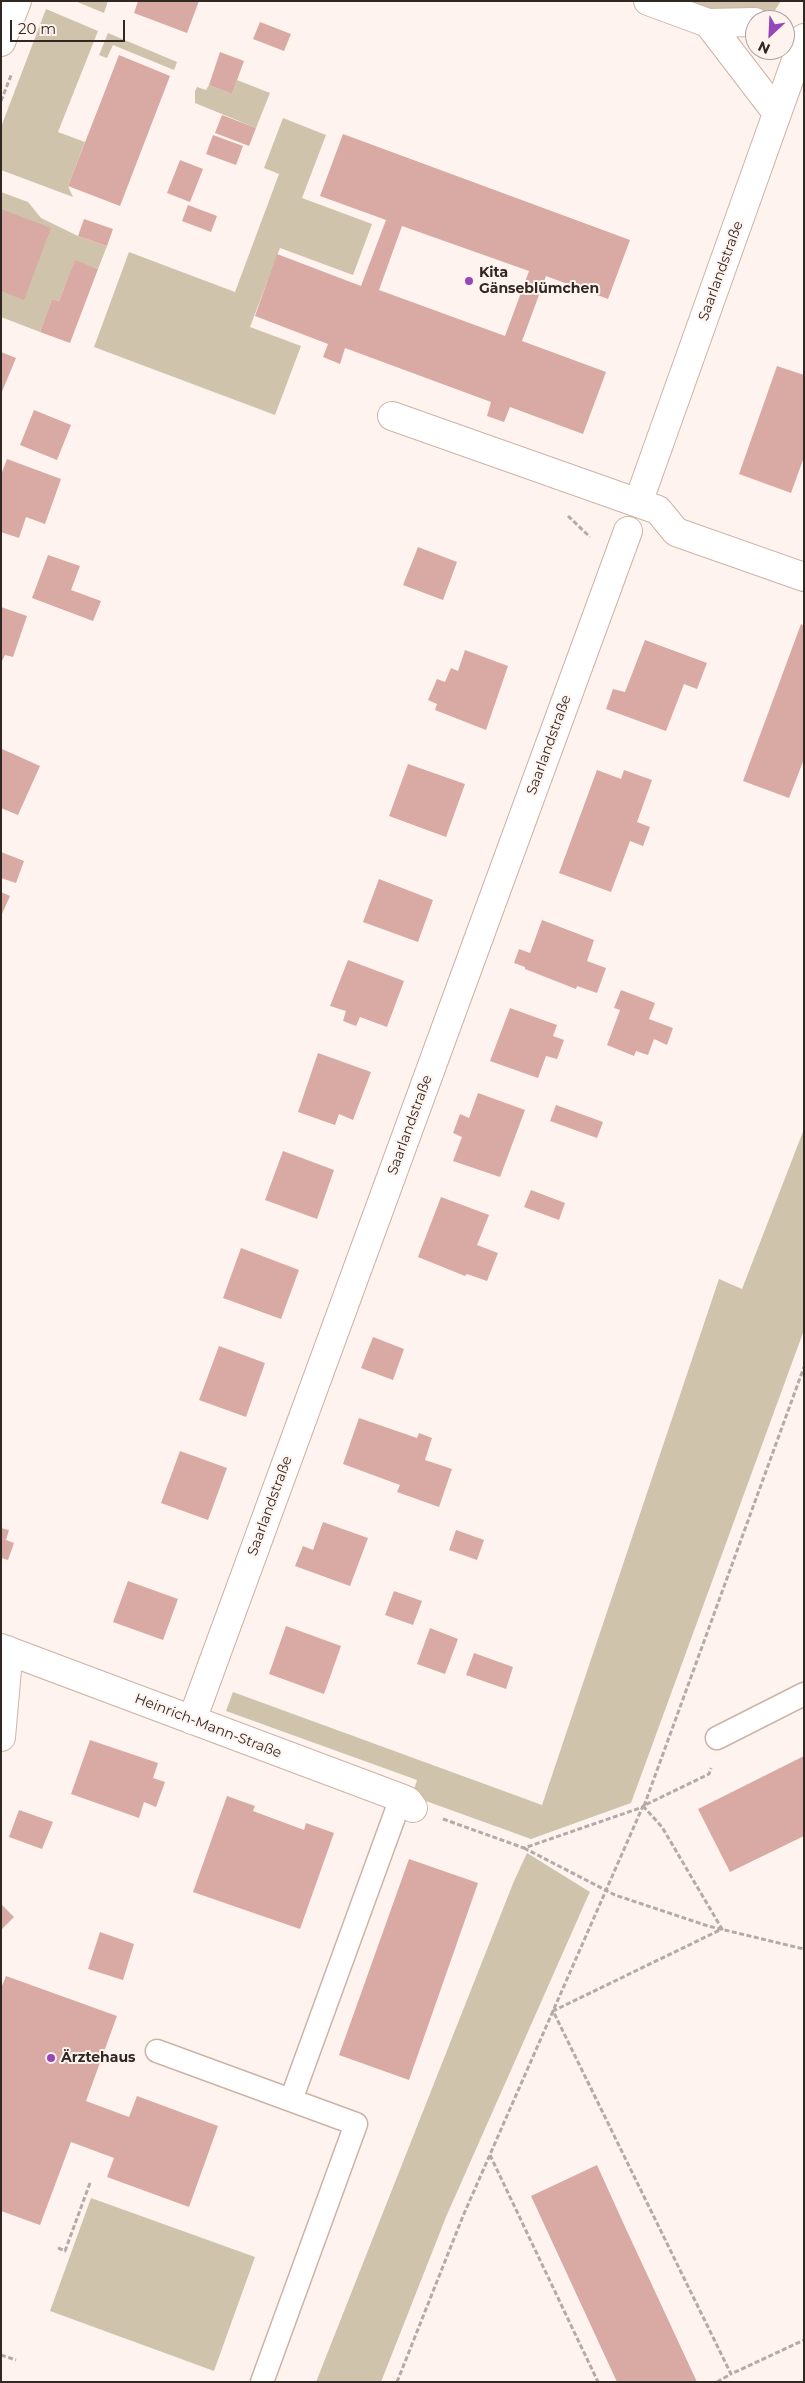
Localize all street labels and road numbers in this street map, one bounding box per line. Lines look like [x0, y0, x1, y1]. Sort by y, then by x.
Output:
street label: Saarlandstraße [695, 219, 747, 323]
street label: Saarlandstraße [523, 693, 575, 797]
street label: Saarlandstraße [384, 1073, 436, 1177]
street label: Saarlandstraße [244, 1454, 296, 1558]
street label: Heinrich-Mann-Straße [132, 1690, 284, 1762]

